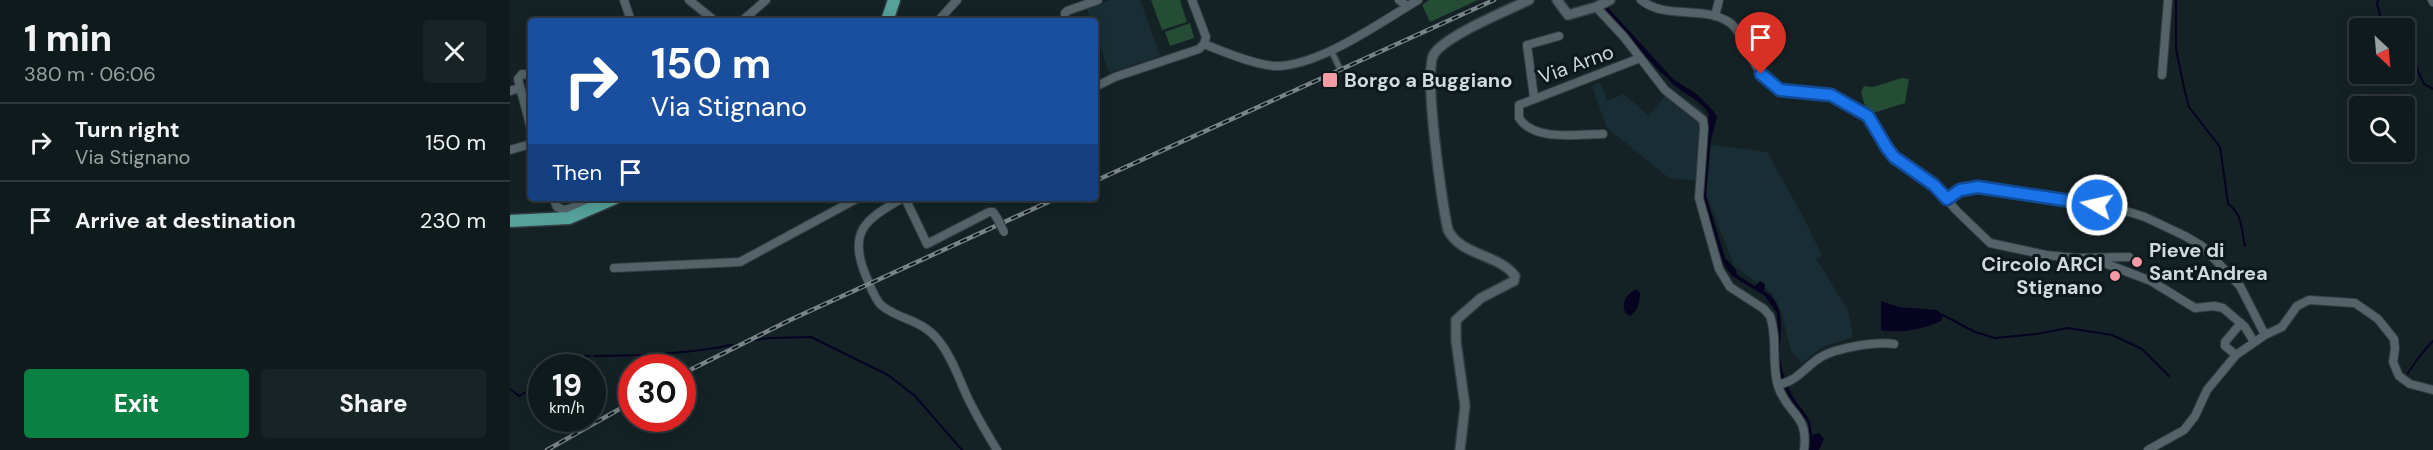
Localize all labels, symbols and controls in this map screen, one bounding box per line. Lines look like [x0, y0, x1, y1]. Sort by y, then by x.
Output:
pin [1735, 12, 1786, 74]
text: 1 min [24, 15, 112, 62]
north arrow [2349, 18, 2415, 84]
map controls [2349, 18, 2415, 162]
button: close [423, 20, 486, 83]
icon: arrive [1744, 21, 1777, 54]
text: 150 m [651, 36, 771, 91]
street label: Via Arno [1535, 38, 1617, 90]
icon: right [552, 42, 630, 120]
text: 380 m · 06:06 [24, 61, 156, 87]
place label: Borgo a Buggiano [1344, 67, 1512, 93]
marker: Borgo a Buggiano [1321, 71, 1339, 89]
text: Via Stignano [651, 89, 807, 124]
button: search [2349, 96, 2415, 162]
text: Turn right [75, 115, 180, 144]
icon: right [24, 126, 57, 159]
text: 150 m [425, 128, 486, 157]
text: Via Stignano [75, 144, 190, 170]
icon: arrive [614, 156, 647, 189]
text: Then [552, 158, 602, 187]
position arrow [2065, 173, 2129, 237]
icon: arrive [24, 204, 57, 237]
text: Arrive at destination [75, 206, 296, 235]
text: 230 m [420, 206, 486, 235]
place label: Pieve di Sant'Andrea [2149, 237, 2268, 286]
place label: Circolo ARCI Stignano [1981, 251, 2103, 300]
marker: Pieve di Sant'Andrea [2130, 255, 2144, 269]
marker: Circolo ARCI Stignano [2108, 269, 2122, 283]
speed limit sign: 30 [618, 354, 696, 432]
text: 19 [552, 366, 582, 405]
button: Exit [24, 369, 249, 438]
button: Share [261, 369, 486, 438]
text: km/h [549, 398, 585, 418]

